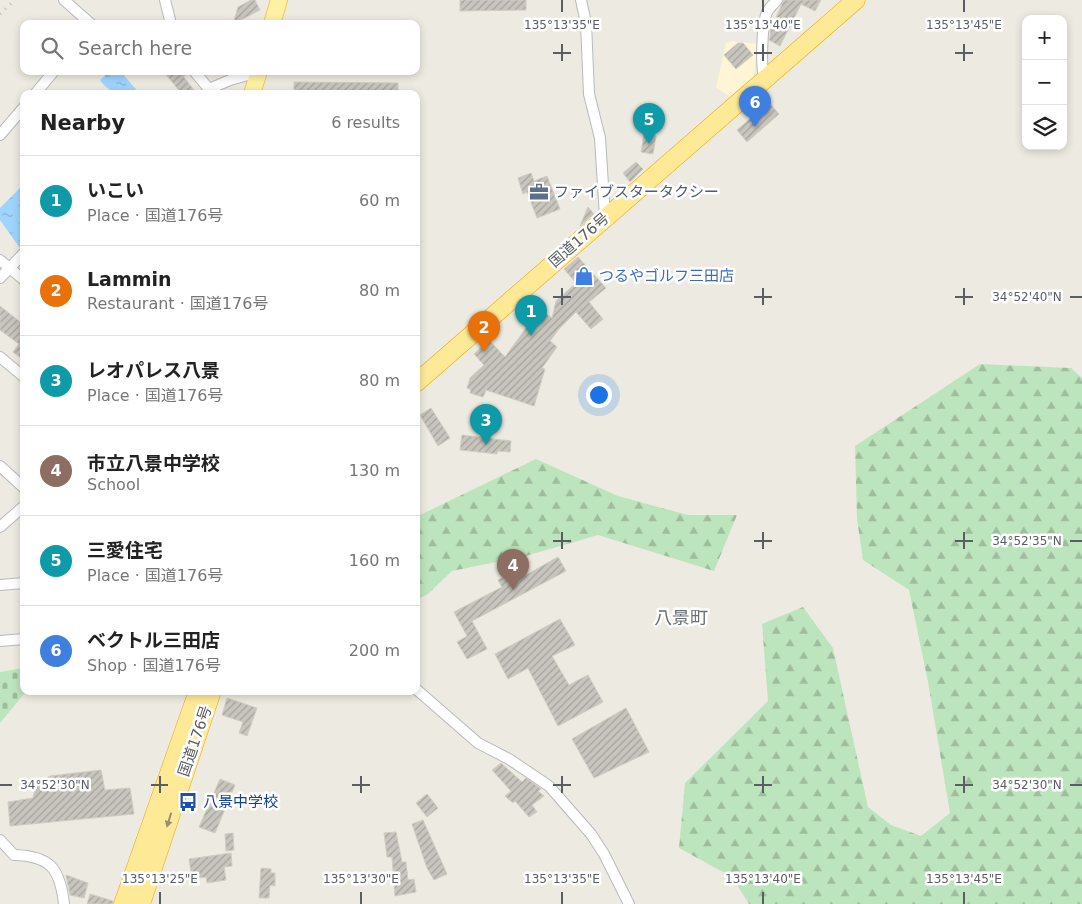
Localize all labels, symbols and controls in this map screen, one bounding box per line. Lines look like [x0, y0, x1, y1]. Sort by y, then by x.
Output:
map controls [1022, 15, 1067, 150]
button: + [1022, 15, 1067, 60]
text: 135°13'35"E [524, 18, 600, 32]
text: 135°13'40"E [725, 18, 801, 32]
text: 135°13'45"E [926, 18, 1002, 32]
search box [20, 20, 420, 75]
icon: search [38, 34, 66, 62]
text: Search here [78, 37, 192, 59]
button: − [1022, 60, 1067, 105]
pin: 6 [739, 86, 771, 127]
pin: 5 [633, 103, 665, 144]
button: layers [1022, 105, 1067, 150]
text: Nearby [40, 111, 125, 135]
text: 6 results [331, 113, 400, 132]
text: いこい [87, 179, 144, 201]
office icon: ファイブスタータクシー [528, 181, 550, 203]
place label: ファイブスタータクシー [554, 183, 719, 201]
text: 1 [50, 191, 62, 210]
text: 60 m [359, 191, 400, 210]
text: Place · 国道176号 [87, 206, 223, 225]
street label: 国道176号 [545, 209, 613, 271]
shop icon: つるやゴルフ三田店 [573, 265, 595, 287]
place label: つるやゴルフ三田店 [599, 267, 734, 285]
text: Lammin [87, 268, 172, 290]
text: 2 [50, 281, 62, 300]
text: 80 m [359, 281, 400, 300]
text: 34°52'40"N [992, 290, 1062, 304]
text: Restaurant · 国道176号 [87, 294, 268, 313]
pin: 1 [515, 295, 547, 336]
pin: 2 [468, 311, 500, 352]
text: レオパレス八景 [87, 359, 220, 381]
text: 3 [50, 371, 62, 390]
text: 80 m [359, 371, 400, 390]
your location [586, 382, 612, 408]
text: Place · 国道176号 [87, 386, 223, 405]
pin: 3 [470, 404, 502, 445]
text: 市立八景中学校 [87, 452, 220, 474]
text: 4 [50, 461, 62, 480]
text: 130 m [349, 461, 400, 480]
text: School [87, 475, 140, 494]
text: 34°52'35"N [992, 534, 1062, 548]
text: 三愛住宅 [87, 539, 163, 561]
pin: 4 [497, 549, 529, 590]
text: 5 [50, 551, 62, 570]
text: 160 m [349, 551, 400, 570]
text: Place · 国道176号 [87, 566, 223, 585]
district label: 八景町 [654, 607, 708, 628]
text: ベクトル三田店 [87, 629, 220, 651]
text: 6 [50, 641, 62, 660]
text: 200 m [349, 641, 400, 660]
text: Shop · 国道176号 [87, 656, 221, 675]
street label: 国道176号 [175, 703, 215, 779]
text: 34°52'30"N [20, 778, 90, 792]
text: 34°52'30"N [992, 778, 1062, 792]
bus stop icon: 八景中学校 [177, 791, 199, 813]
place label: 八景中学校 [203, 793, 278, 811]
one-way arrow [165, 813, 172, 828]
text: 135°13'25"E [122, 872, 198, 886]
text: 135°13'30"E [323, 872, 399, 886]
text: 135°13'35"E [524, 872, 600, 886]
text: 135°13'40"E [725, 872, 801, 886]
text: 135°13'45"E [926, 872, 1002, 886]

